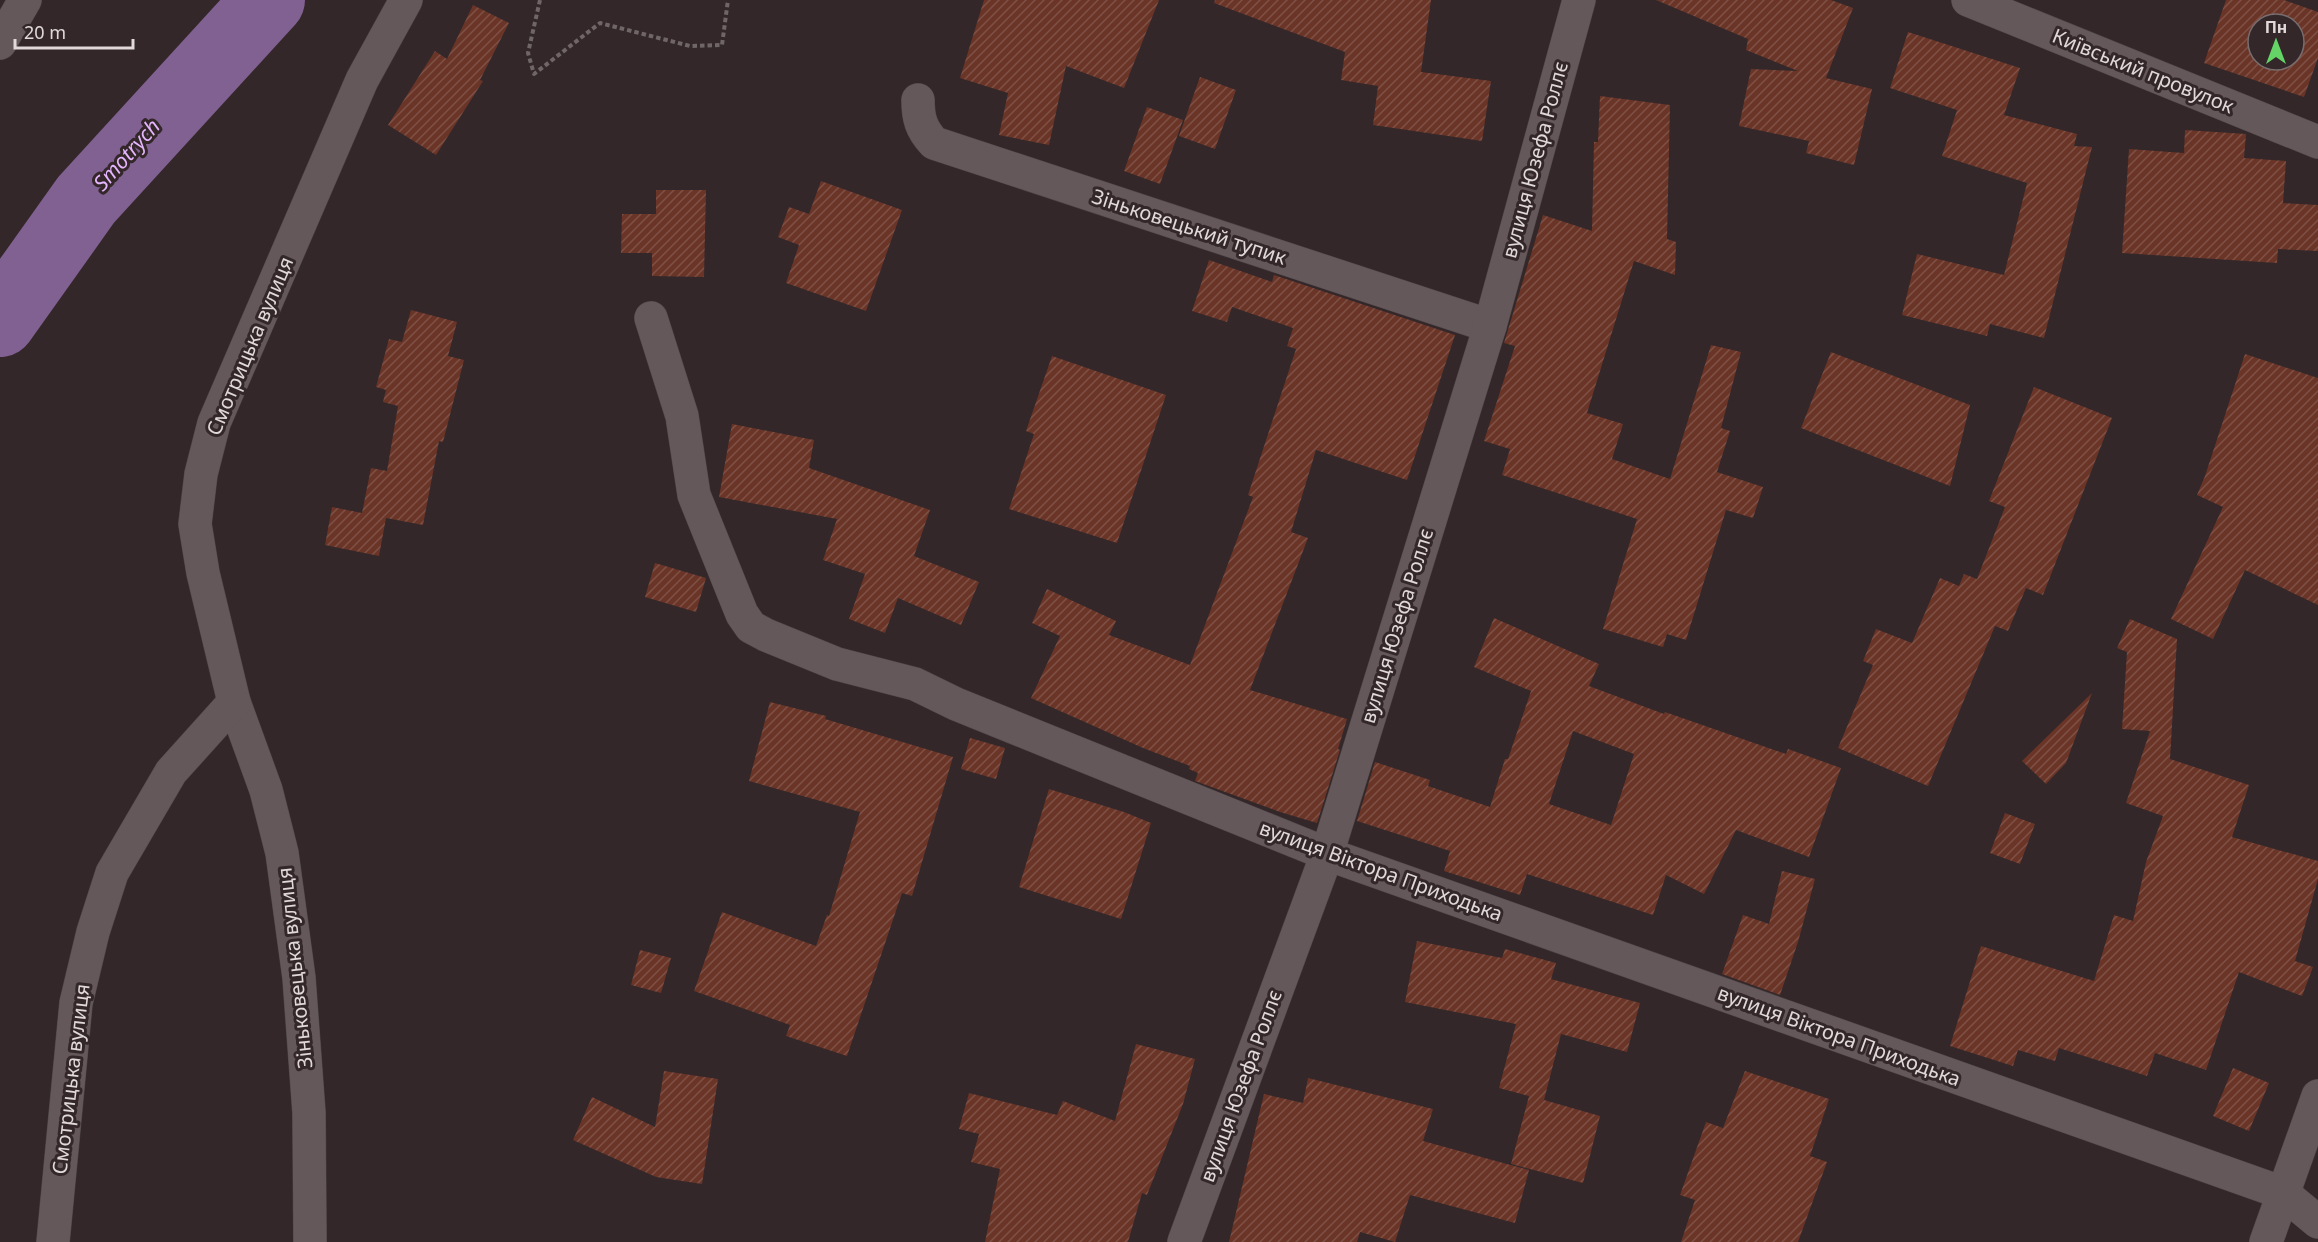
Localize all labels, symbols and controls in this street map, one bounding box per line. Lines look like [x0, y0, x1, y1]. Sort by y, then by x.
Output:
scale bar [15, 12, 134, 50]
north arrow [2246, 12, 2306, 72]
text: Пн [2265, 16, 2287, 38]
text: 20 m [24, 20, 66, 44]
street label: Київський провулок [2048, 22, 2238, 119]
street label: вулиця Юзефа Роллє [1495, 59, 1574, 261]
water label: Smotrych [87, 112, 166, 196]
street label: Зіньковецький тупик [1089, 182, 1290, 271]
street label: Смотрицька вулиця [200, 252, 299, 439]
street label: вулиця Юзефа Роллє [1354, 525, 1439, 727]
street label: вулиця Віктора Приходька [1256, 814, 1506, 927]
street label: Зіньковецька вулиця [271, 866, 318, 1070]
street label: вулиця Віктора Приходька [1714, 979, 1964, 1092]
street label: Смотрицька вулиця [45, 982, 96, 1176]
street label: вулиця Юзефа Роллє [1193, 986, 1288, 1186]

